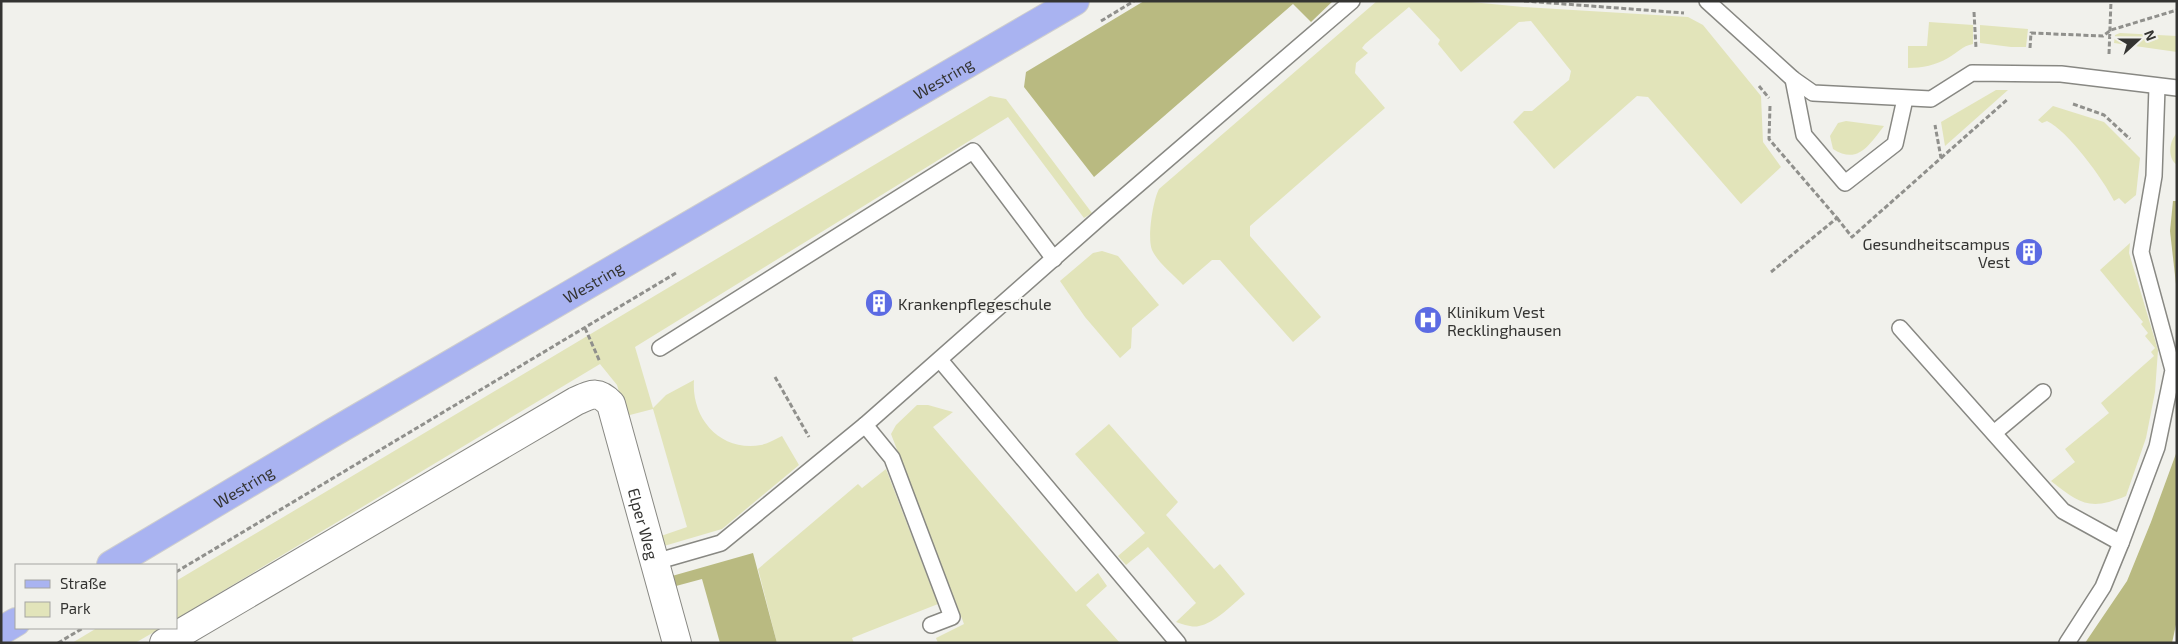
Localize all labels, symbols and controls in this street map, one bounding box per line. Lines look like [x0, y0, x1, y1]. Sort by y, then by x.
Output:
north arrow [2113, 15, 2163, 65]
text: N [2141, 27, 2160, 43]
street label: Westring [909, 53, 976, 103]
place label: Gesundheitscampus Vest [1862, 234, 2010, 271]
building icon: Gesundheitscampus Vest [2014, 237, 2044, 267]
street label: Westring [559, 257, 626, 306]
building icon: Krankenpflegeschule [864, 288, 894, 318]
place label: Krankenpflegeschule [898, 294, 1051, 313]
place label: Klinikum Vest Recklinghausen [1447, 302, 1562, 339]
hospital icon: Klinikum Vest Recklinghausen [1413, 305, 1443, 335]
street label: Westring [210, 461, 277, 511]
street label: Elper Weg [625, 486, 663, 561]
legend [15, 564, 178, 629]
text: Straße [60, 574, 106, 592]
text: Park [60, 599, 91, 617]

